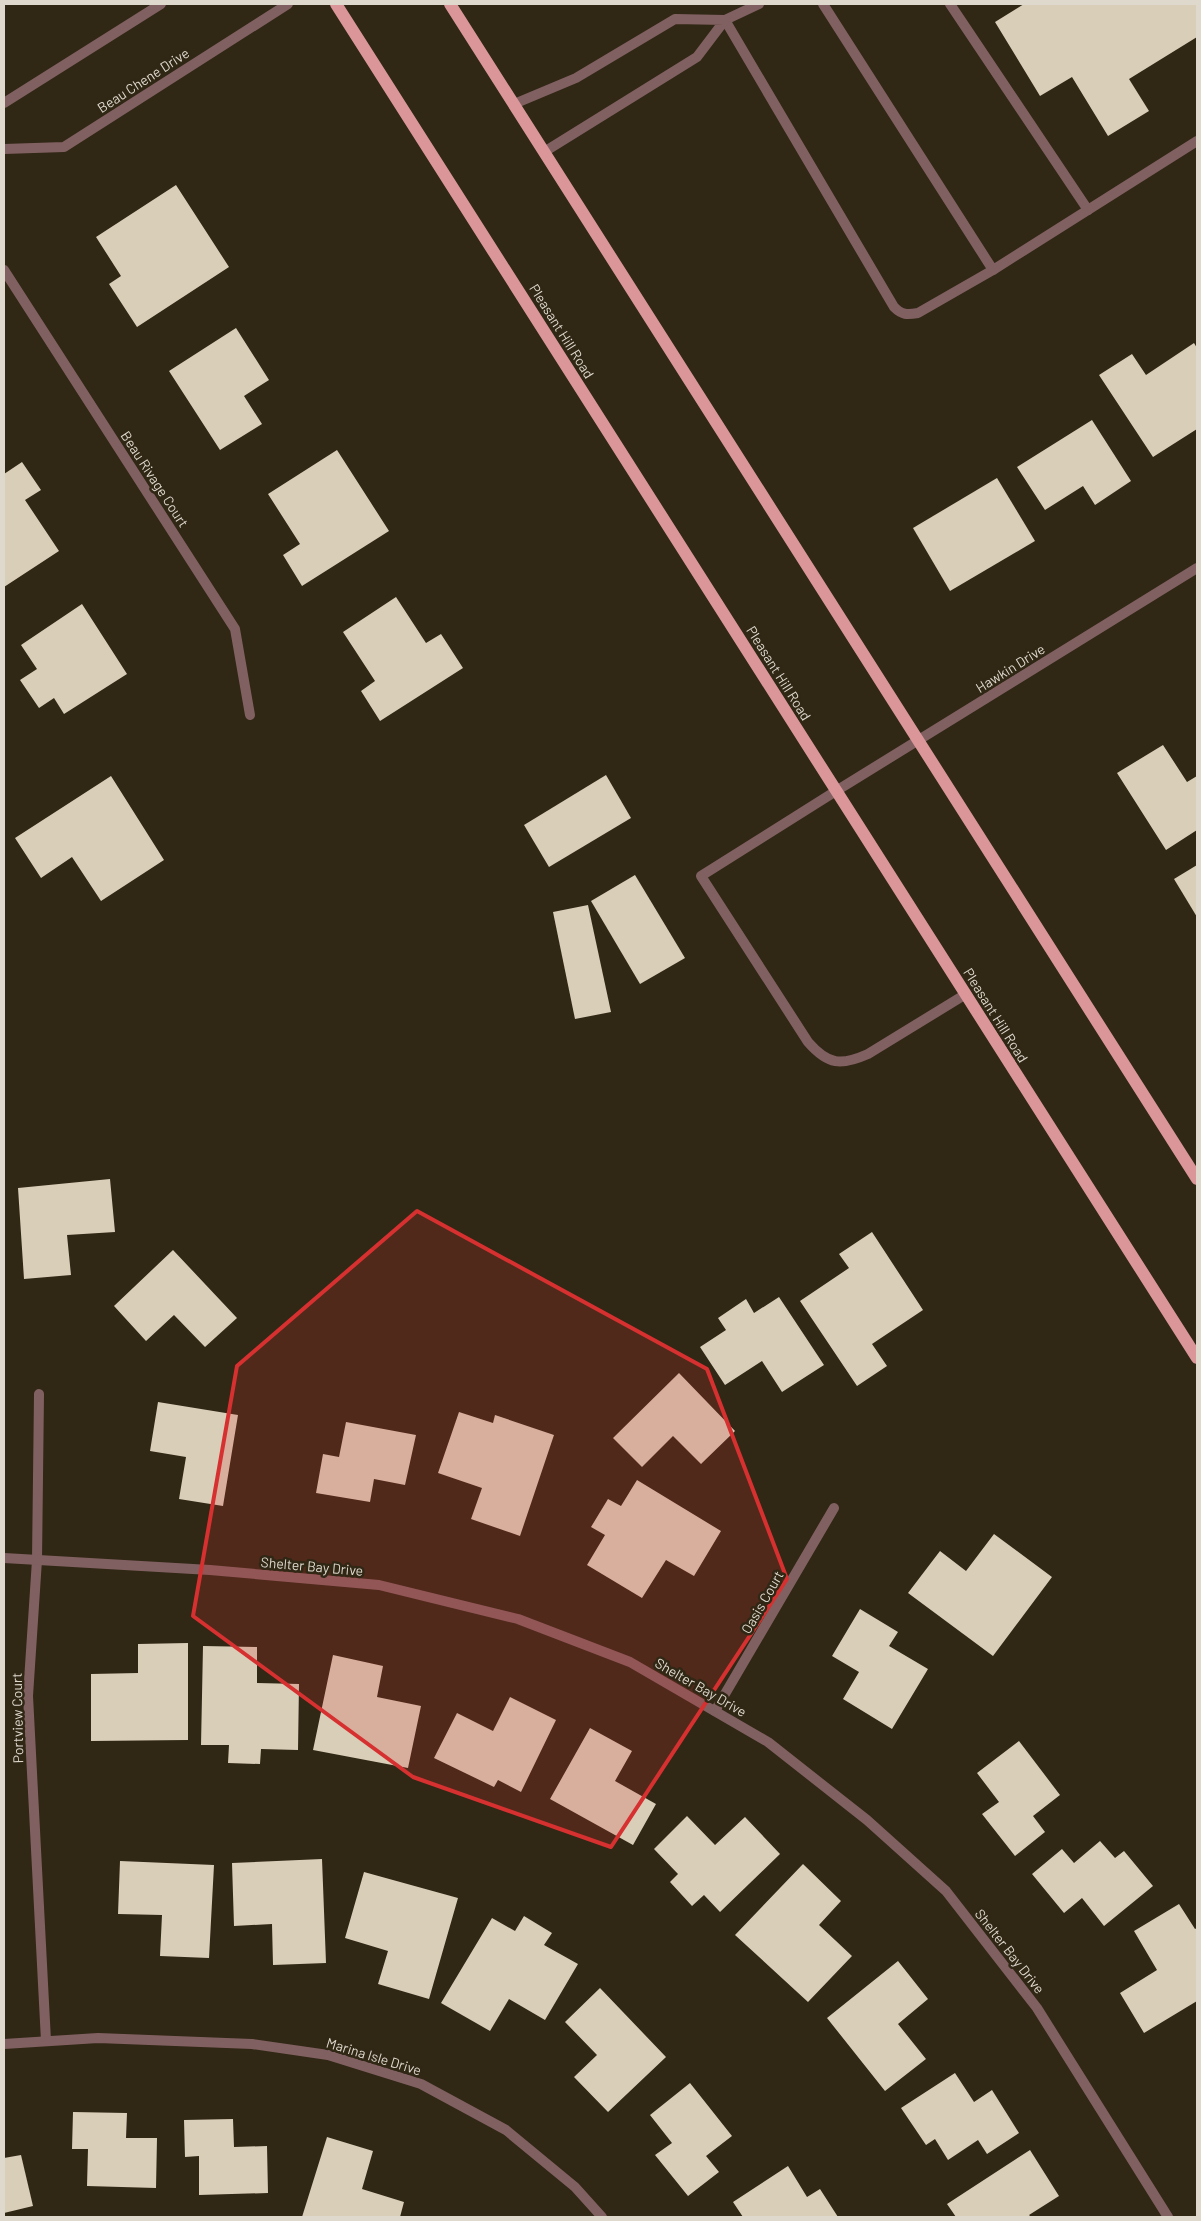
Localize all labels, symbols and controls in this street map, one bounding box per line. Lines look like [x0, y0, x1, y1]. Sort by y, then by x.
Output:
street label: Beau Chene Drive [94, 44, 192, 116]
street label: Pleasant Hill Road [526, 281, 598, 381]
street label: Beau Rivage Court [118, 428, 192, 530]
street label: Pleasant Hill Road [743, 623, 815, 723]
street label: Hawkin Drive [972, 640, 1048, 696]
street label: Pleasant Hill Road [960, 965, 1032, 1065]
street label: Shelter Bay Drive [260, 1553, 364, 1579]
street label: Oasis Court [737, 1568, 787, 1636]
street label: Shelter Bay Drive [652, 1654, 750, 1720]
street label: Portview Court [8, 1673, 26, 1763]
street label: Shelter Bay Drive [972, 1905, 1048, 1997]
street label: Marina Isle Drive [324, 2033, 424, 2079]

